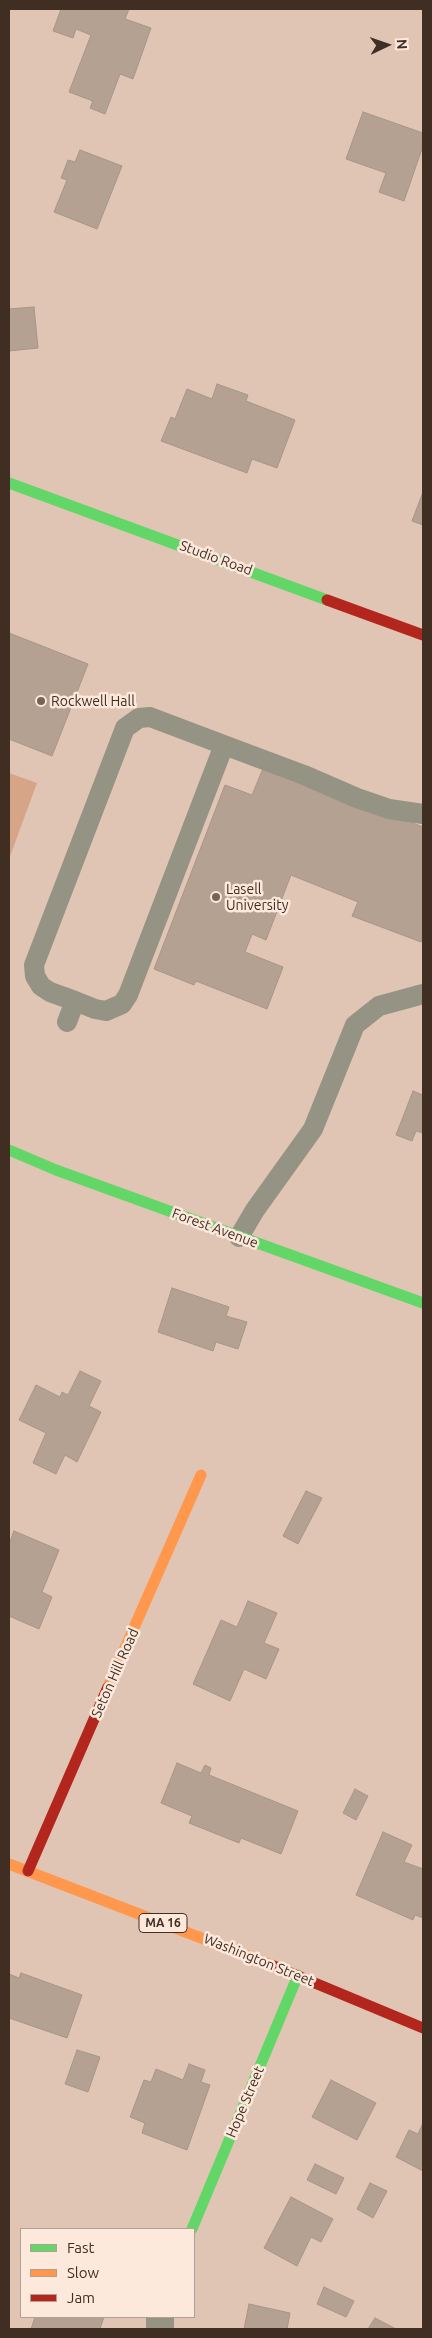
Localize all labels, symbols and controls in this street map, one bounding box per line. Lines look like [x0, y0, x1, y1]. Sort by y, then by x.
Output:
north arrow [362, 20, 412, 70]
text: N [394, 39, 410, 50]
street label: Studio Road [177, 537, 255, 579]
place label: Rockwell Hall [51, 693, 135, 709]
marker: Rockwell Hall [35, 695, 47, 707]
place label: Lasell University [226, 881, 289, 914]
marker: Lasell University [210, 891, 222, 903]
street label: Forest Avenue [170, 1205, 260, 1251]
street label: Seton Hill Road [88, 1626, 142, 1720]
road number: MA 16 [139, 1914, 187, 1932]
street label: Washington Street [201, 1930, 317, 1990]
street label: Hope Street [222, 2064, 268, 2140]
legend [20, 2228, 195, 2318]
text: Fast [67, 2239, 94, 2256]
text: Slow [67, 2264, 99, 2281]
text: Jam [67, 2289, 95, 2306]

